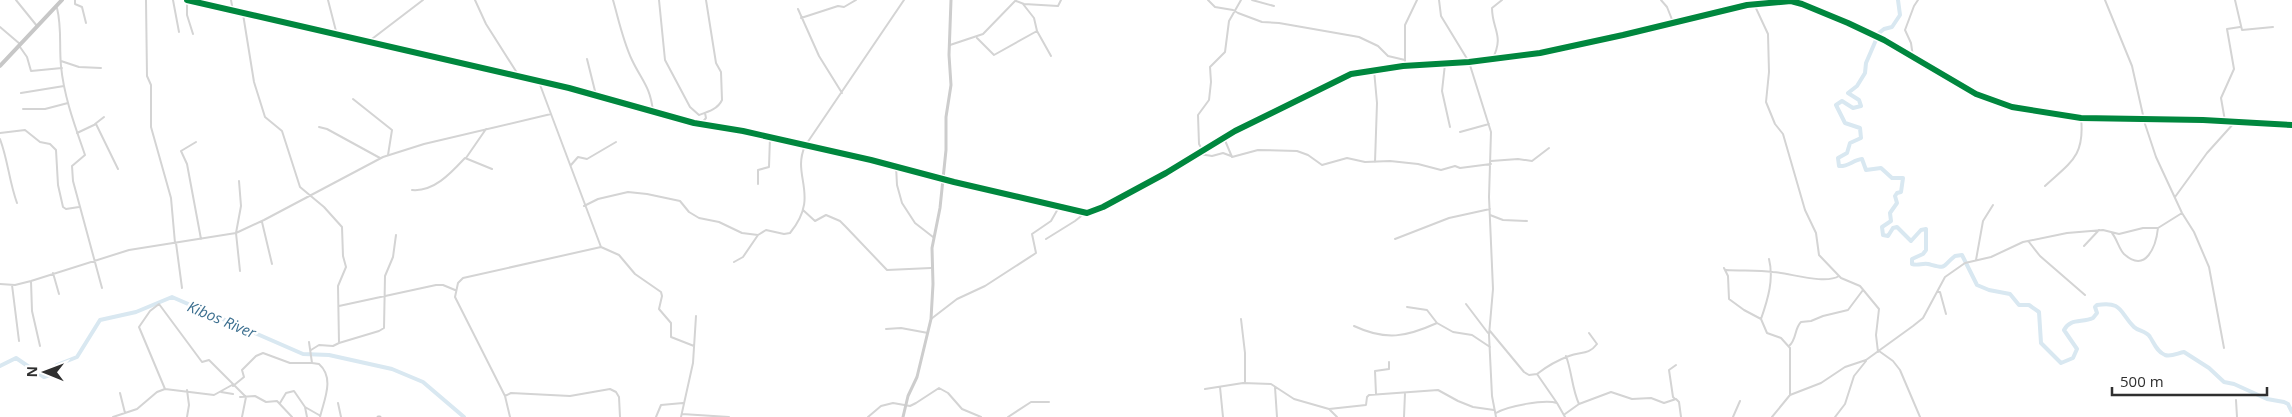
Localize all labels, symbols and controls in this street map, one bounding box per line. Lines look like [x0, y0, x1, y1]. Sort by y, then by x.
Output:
water label: Kibos River [185, 296, 260, 343]
north arrow [20, 347, 70, 397]
scale bar [2112, 364, 2267, 396]
text: N [22, 366, 41, 378]
text: 500 m [2120, 371, 2164, 391]

